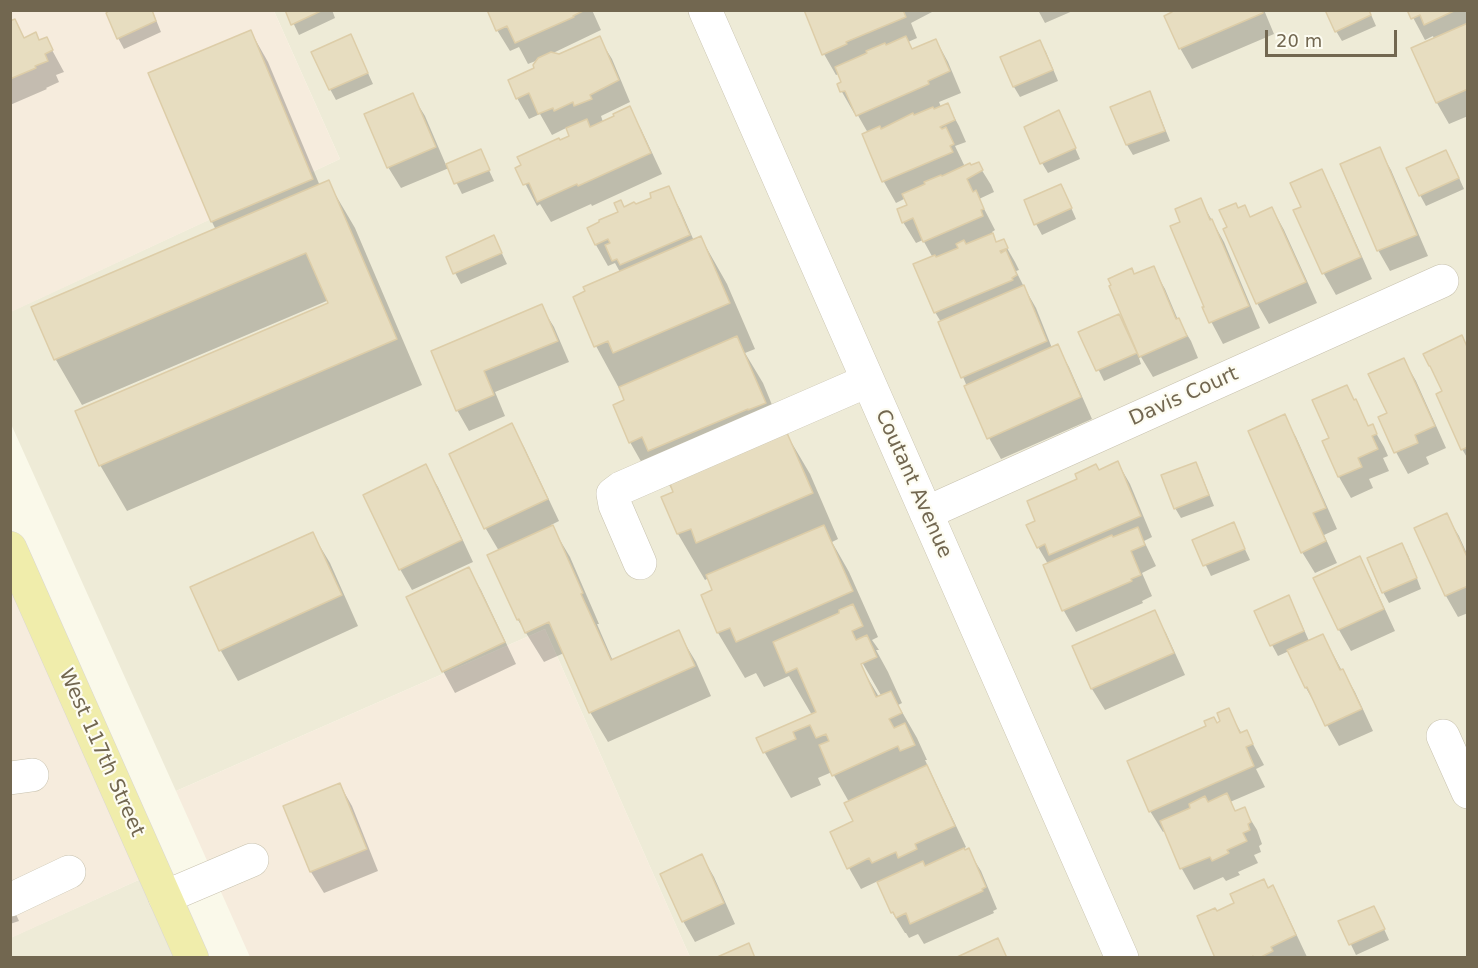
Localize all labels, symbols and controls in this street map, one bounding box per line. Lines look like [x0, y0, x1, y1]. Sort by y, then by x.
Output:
scale bar [1268, 18, 1400, 56]
text: 20 m [1276, 30, 1322, 51]
street label: Davis Court [1126, 362, 1242, 432]
street label: Coutant Avenue [869, 406, 957, 562]
street label: West 117th Street [53, 665, 149, 841]

